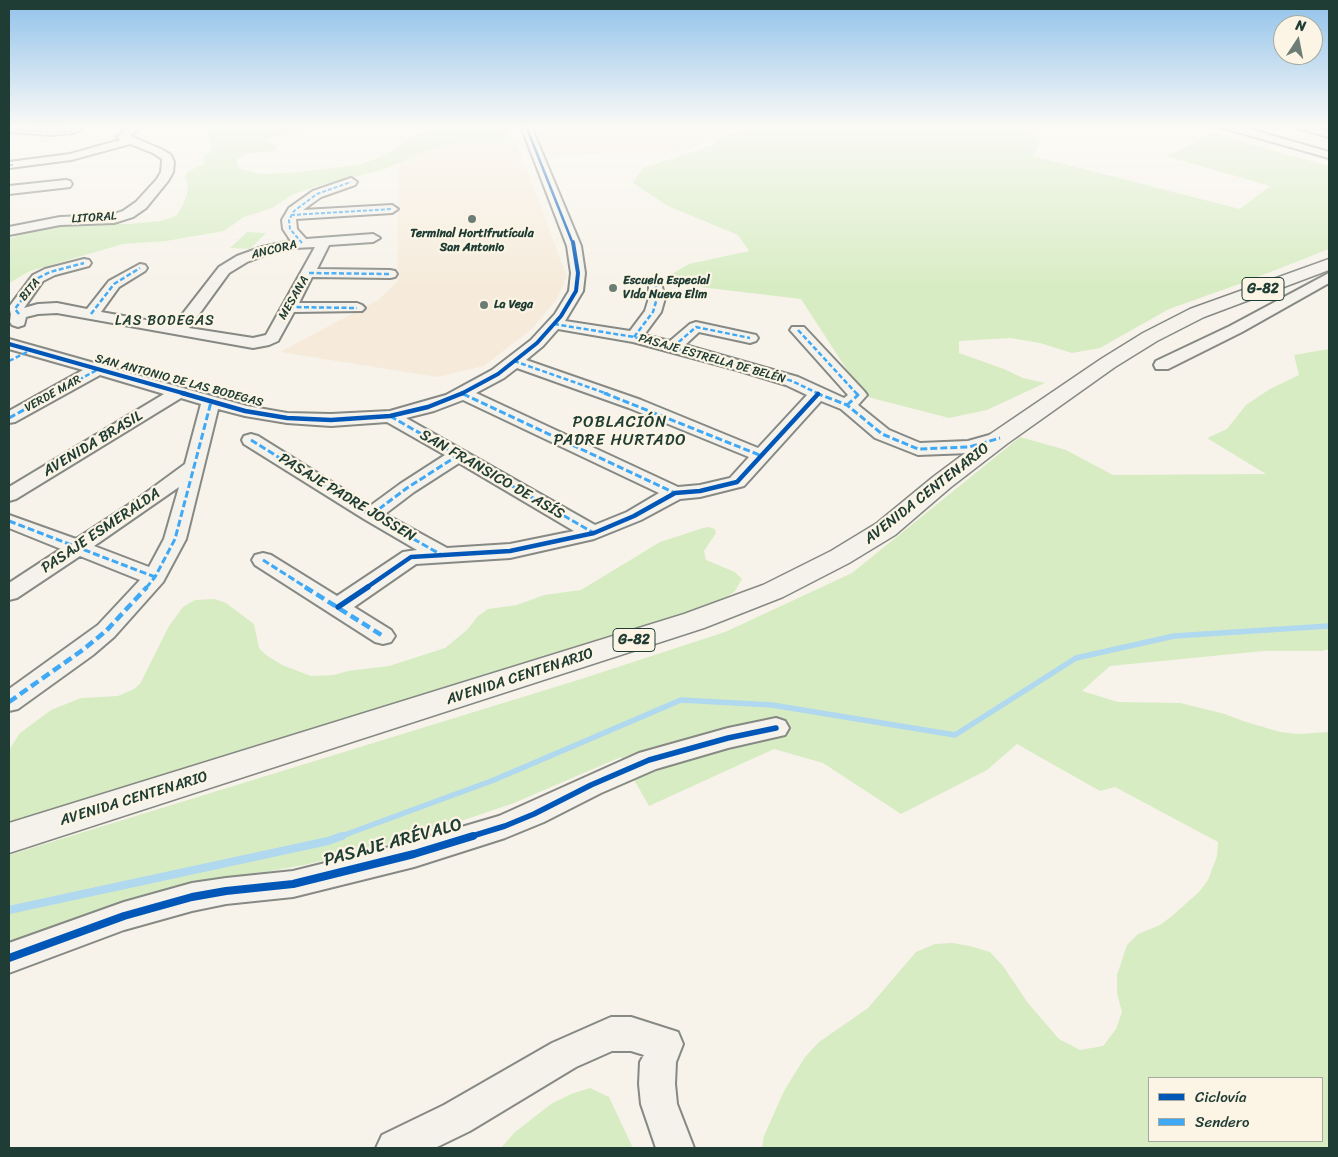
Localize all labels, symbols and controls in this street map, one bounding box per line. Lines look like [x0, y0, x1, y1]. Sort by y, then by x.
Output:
text: N [1294, 13, 1308, 39]
north arrow [1273, 15, 1323, 65]
street label: LITORAL [71, 209, 117, 227]
marker: Terminal Hortifrutícula San Antonio [466, 213, 478, 225]
place label: Terminal Hortifrutícula San Antonio [410, 227, 534, 255]
street label: ANCORA [250, 237, 298, 263]
street label: MESANA [276, 274, 312, 322]
place label: Escuela Especial Vida Nueva Elim [623, 274, 710, 302]
street label: BITA [16, 276, 44, 304]
road number: G-82 [1242, 278, 1284, 300]
marker: Escuela Especial Vida Nueva Elim [607, 282, 619, 294]
place label: La Vega [494, 298, 533, 312]
marker: La Vega [478, 299, 490, 311]
district label: LAS BODEGAS [114, 313, 216, 329]
street label: PASAJE ESTRELLA DE BELÉN [637, 331, 787, 387]
street label: SAN ANTONIO DE LAS BODEGAS [93, 352, 265, 410]
street label: VERDE MAR [22, 373, 84, 415]
street label: AVENIDA BRASIL [40, 407, 146, 481]
district label: POBLACIÓN PADRE HURTADO [552, 413, 688, 451]
street label: SAN FRANSICO DE ASÍS [416, 426, 568, 524]
street label: AVENIDA CENTENARIO [861, 440, 993, 548]
street label: PASAJE PADRE JOSSEN [275, 450, 419, 546]
street label: PASAJE ESMERALDA [38, 485, 164, 577]
road number: G-82 [613, 628, 655, 652]
street label: AVENIDA CENTENARIO [444, 645, 596, 709]
street label: AVENIDA CENTENARIO [58, 768, 210, 830]
street label: PASAJE ARÉVALO [321, 814, 465, 872]
legend [1148, 1077, 1323, 1142]
text: Ciclovía [1195, 1084, 1247, 1110]
text: Sendero [1195, 1109, 1249, 1135]

